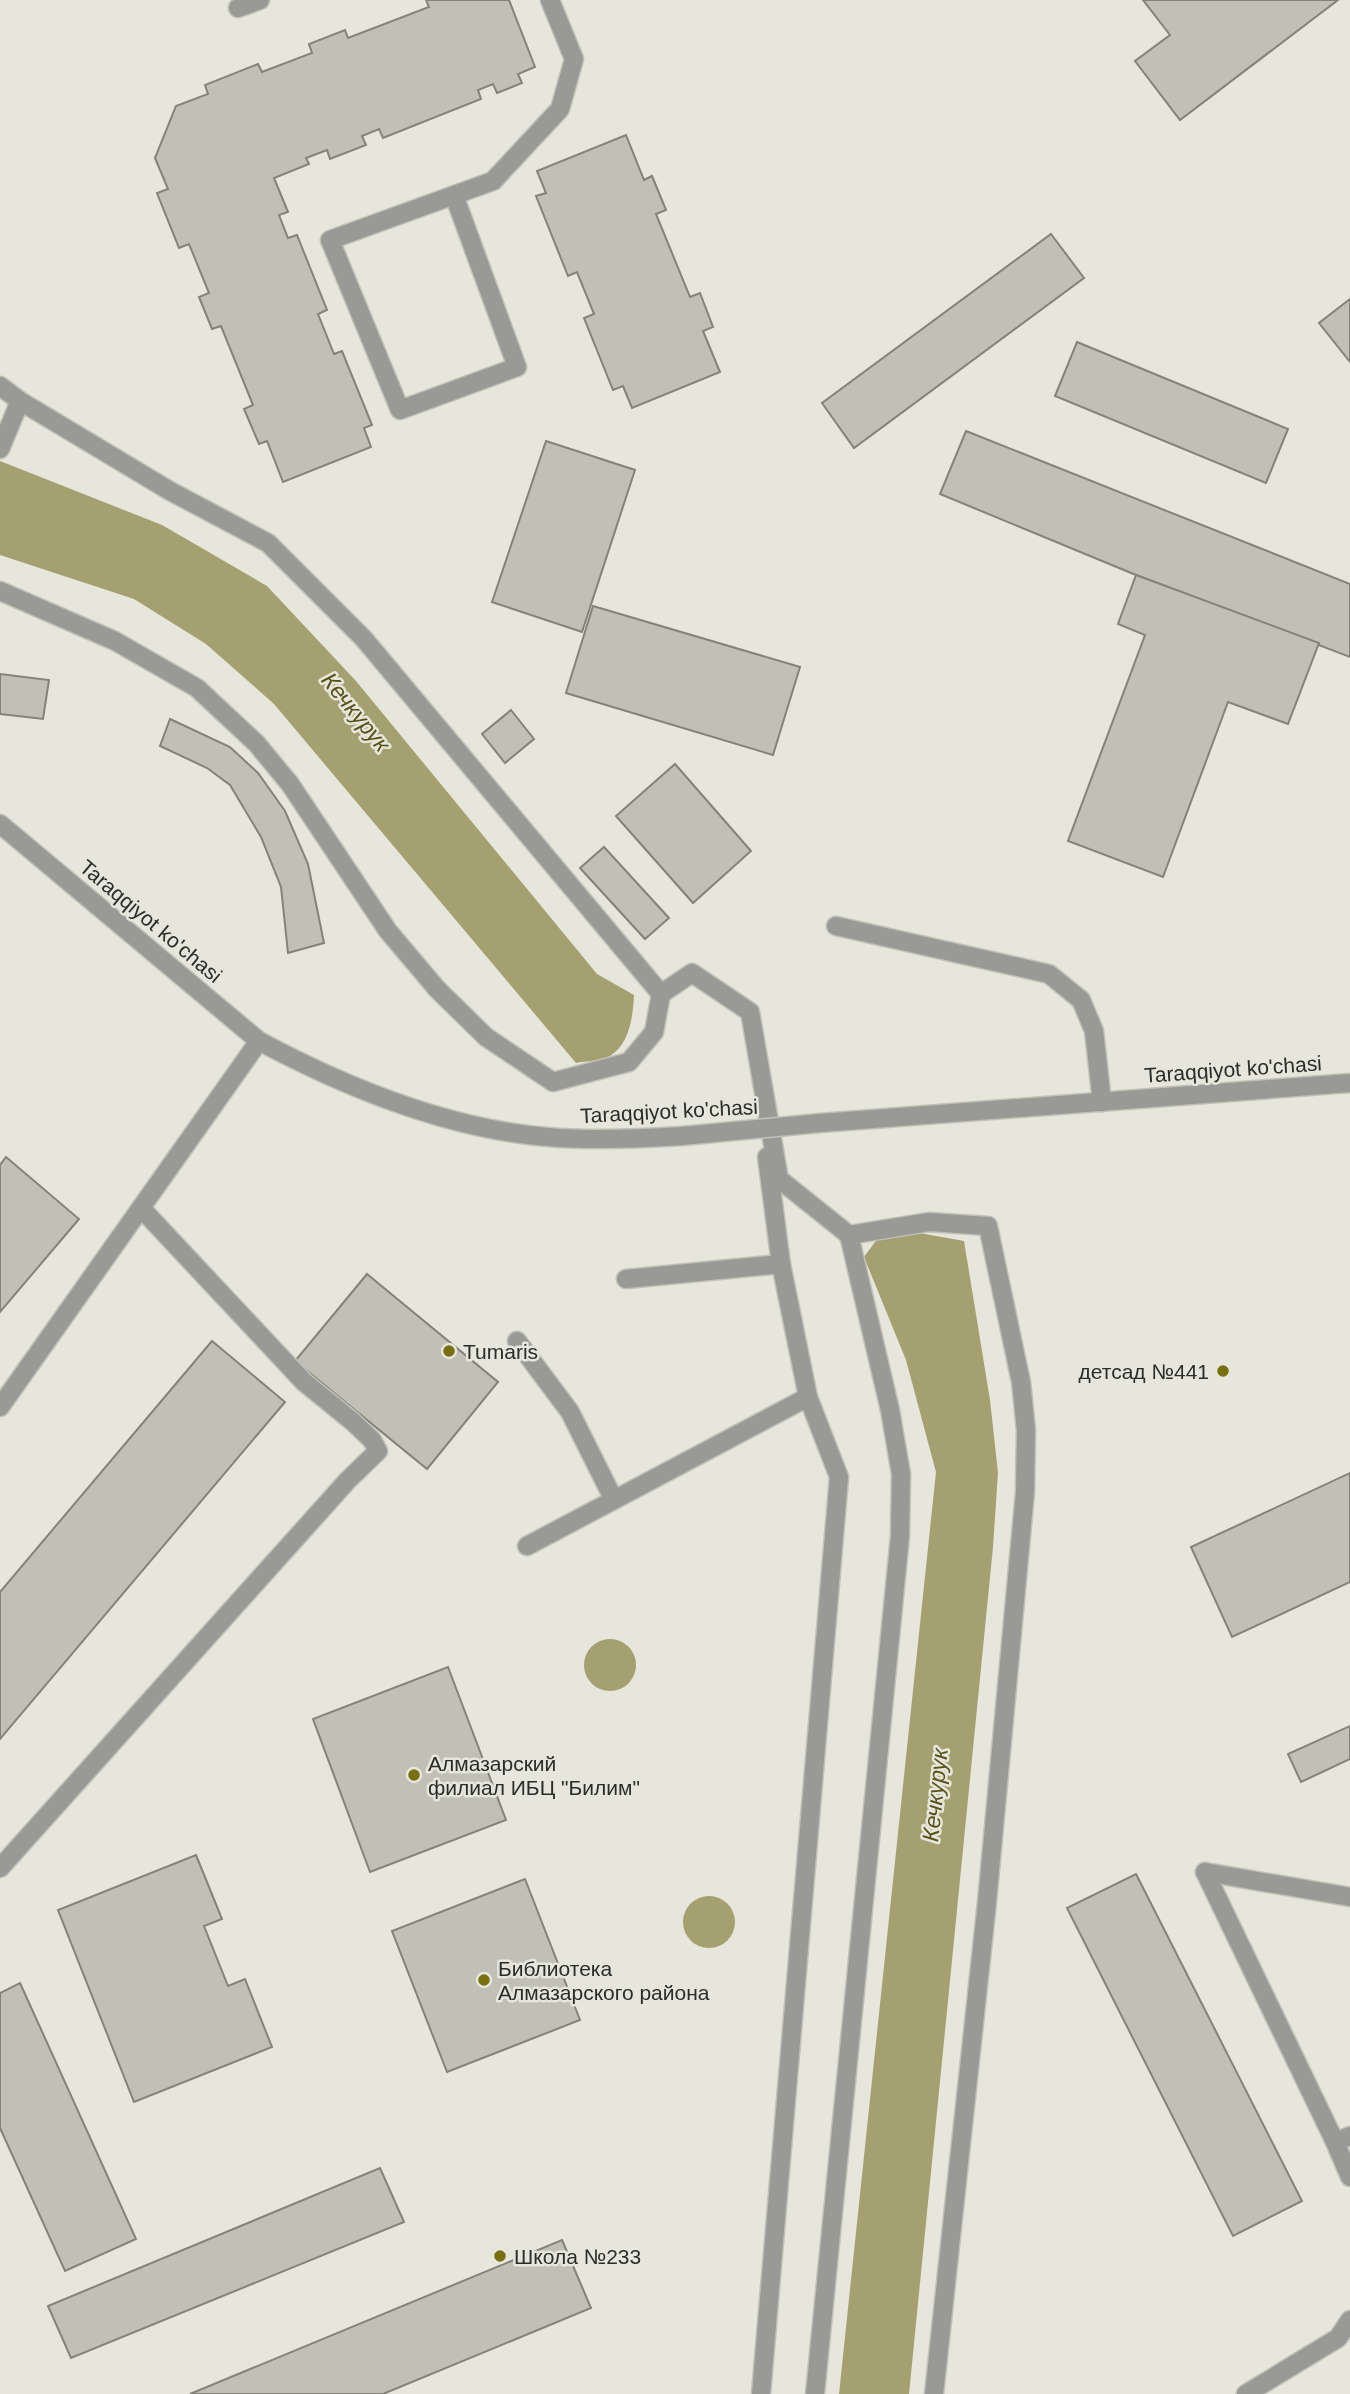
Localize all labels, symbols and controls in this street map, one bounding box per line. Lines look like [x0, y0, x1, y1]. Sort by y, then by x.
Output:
water label: Кечкурук [316, 667, 396, 757]
street label: Taraqqiyot ko'chasi [75, 855, 227, 987]
street label: Taraqqiyot ko'chasi [1143, 1051, 1323, 1087]
street label: Taraqqiyot ko'chasi [580, 1095, 758, 1127]
place label: Tumaris [463, 1340, 538, 1363]
marker: Tumaris [441, 1343, 457, 1359]
place label: детсад №441 [1079, 1360, 1209, 1383]
marker: детсад №441 [1215, 1363, 1231, 1379]
water label: Кечкурук [917, 1746, 953, 1843]
place label: Алмазарский филиал ИБЦ "Билим" [428, 1752, 640, 1799]
marker: Алмазарский филиал ИБЦ "Билим" [406, 1767, 422, 1783]
place label: Библиотека Алмазарского района [498, 1957, 710, 2004]
marker: Библиотека Алмазарского района [476, 1972, 492, 1988]
place label: Школа №233 [514, 2245, 641, 2268]
marker: Школа №233 [492, 2248, 508, 2264]

